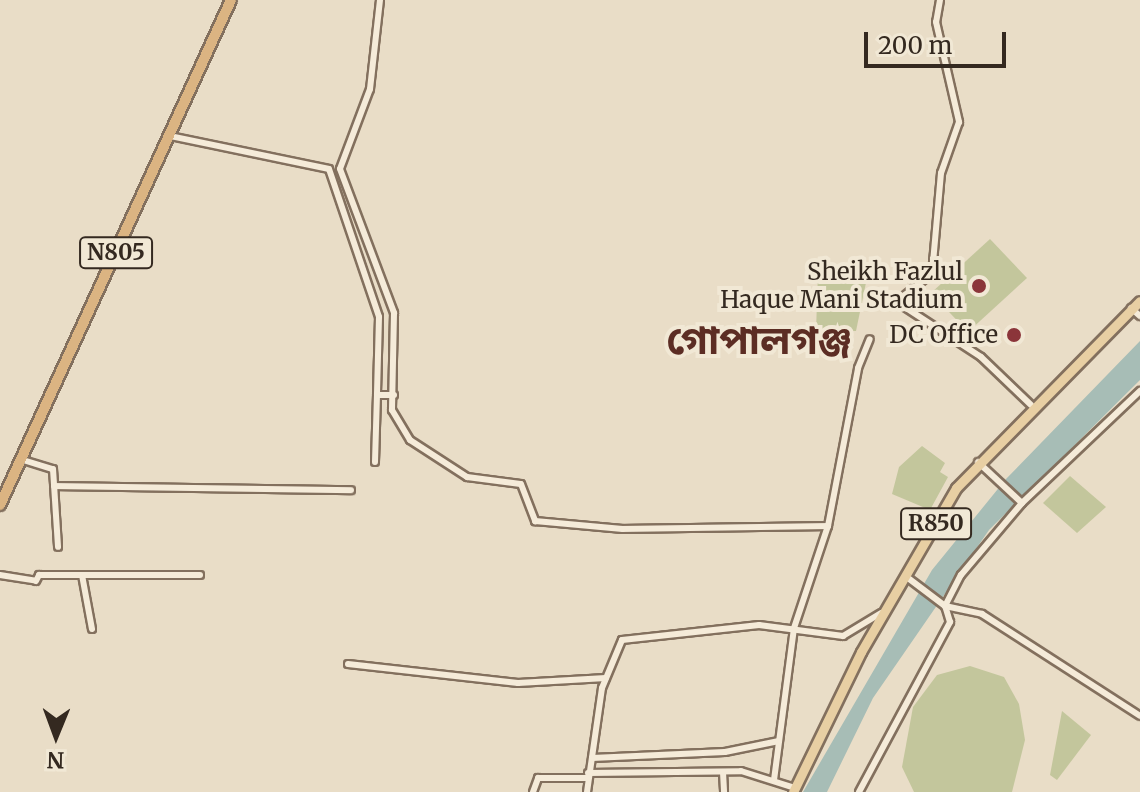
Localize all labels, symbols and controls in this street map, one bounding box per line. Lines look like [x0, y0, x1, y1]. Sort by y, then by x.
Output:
scale bar [868, 16, 1010, 66]
text: 200 m [878, 30, 952, 61]
road number: N805 [78, 235, 154, 271]
place label: Sheikh Fazlul Haque Mani Stadium [720, 258, 963, 314]
marker: Sheikh Fazlul Haque Mani Stadium [970, 277, 988, 295]
district label: গোপালগঞ্জ [666, 316, 852, 364]
place label: DC Office [889, 321, 998, 349]
marker: DC Office [1005, 326, 1023, 344]
road number: R850 [900, 506, 972, 542]
north arrow [16, 696, 96, 776]
text: N [47, 746, 65, 774]

